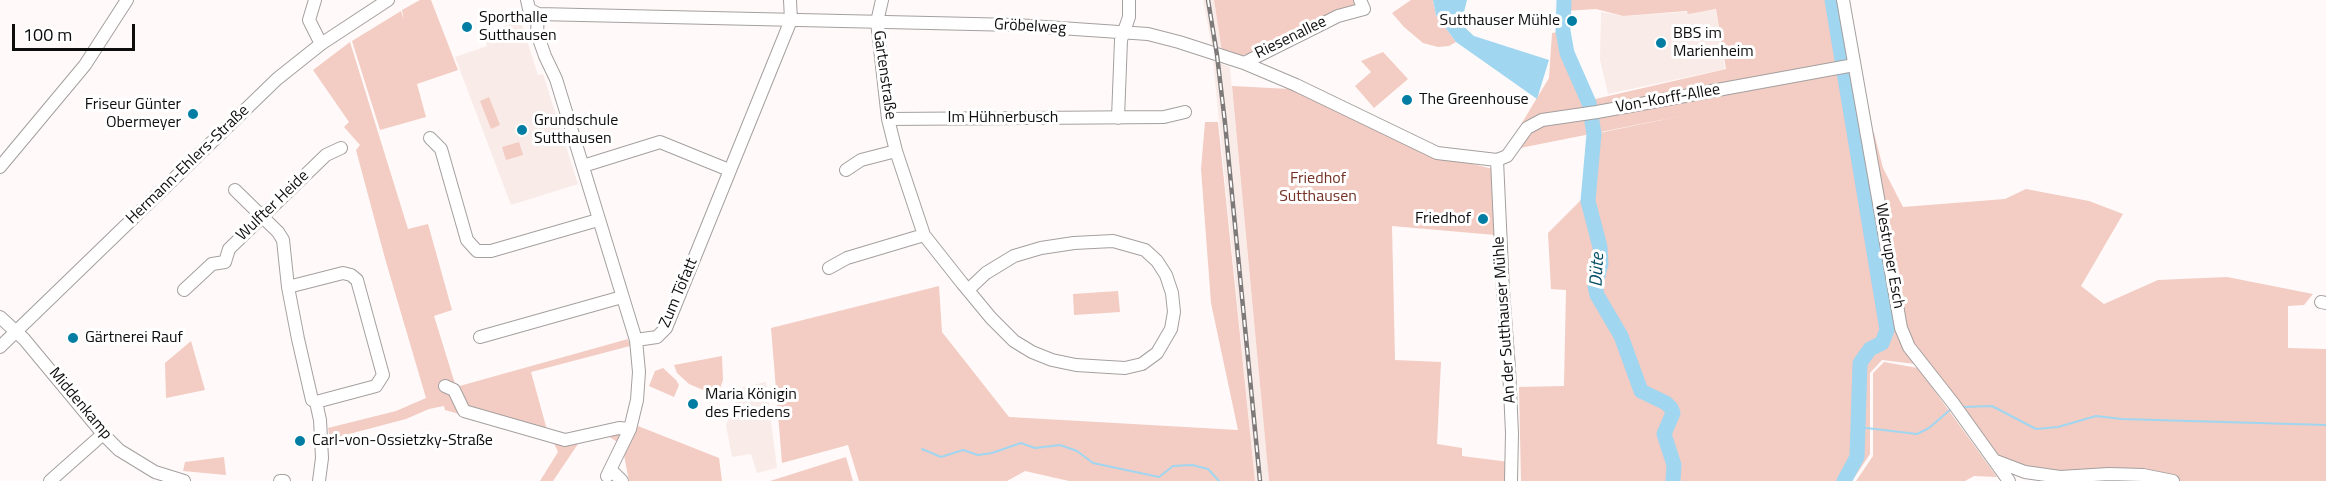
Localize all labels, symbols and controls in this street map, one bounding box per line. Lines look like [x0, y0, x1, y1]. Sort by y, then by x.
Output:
place label: Sporthalle Sutthausen [479, 8, 557, 46]
place label: Sutthauser Mühle [1440, 11, 1560, 31]
scale bar [15, 12, 138, 50]
street label: Riesenallee [1252, 12, 1330, 64]
marker: Sutthauser Mühle [1565, 14, 1579, 28]
street label: Gröbelweg [993, 16, 1067, 38]
marker: Sporthalle Sutthausen [460, 20, 474, 34]
text: 100 m [23, 21, 72, 48]
place label: BBS im Marienheim [1673, 24, 1754, 62]
street label: Gartenstraße [868, 29, 900, 121]
marker: BBS im Marienheim [1654, 36, 1668, 50]
street label: Von-Korff-Allee [1614, 80, 1722, 118]
place label: The Greenhouse [1419, 90, 1529, 110]
marker: The Greenhouse [1400, 93, 1414, 107]
place label: Friseur Günter Obermeyer [85, 95, 181, 133]
street label: Hermann-Ehlers-Straße [123, 101, 253, 229]
marker: Friseur Günter Obermeyer [186, 107, 200, 121]
street label: Im Hühnerbusch [948, 108, 1058, 128]
place label: Grundschule Sutthausen [534, 111, 618, 149]
marker: Grundschule Sutthausen [515, 123, 529, 137]
street label: Wulfter Heide [233, 167, 313, 245]
park label: Friedhof Sutthausen [1279, 169, 1357, 207]
street label: Westruper Esch [1870, 202, 1908, 310]
place label: Friedhof [1415, 209, 1471, 229]
marker: Friedhof [1476, 212, 1490, 226]
street label: An der Sutthauser Mühle [1490, 236, 1520, 404]
water label: Düte [1586, 252, 1610, 288]
street label: Zum Töfatt [656, 255, 702, 331]
place label: Gärtnerei Rauf [85, 328, 183, 348]
marker: Gärtnerei Rauf [66, 331, 80, 345]
street label: Middenkamp [44, 364, 116, 444]
place label: Maria Königin des Friedens [705, 385, 797, 423]
marker: Maria Königin des Friedens [686, 397, 700, 411]
place label: Carl-von-Ossietzky-Straße [312, 431, 493, 451]
marker: Carl-von-Ossietzky-Straße [293, 434, 307, 448]

